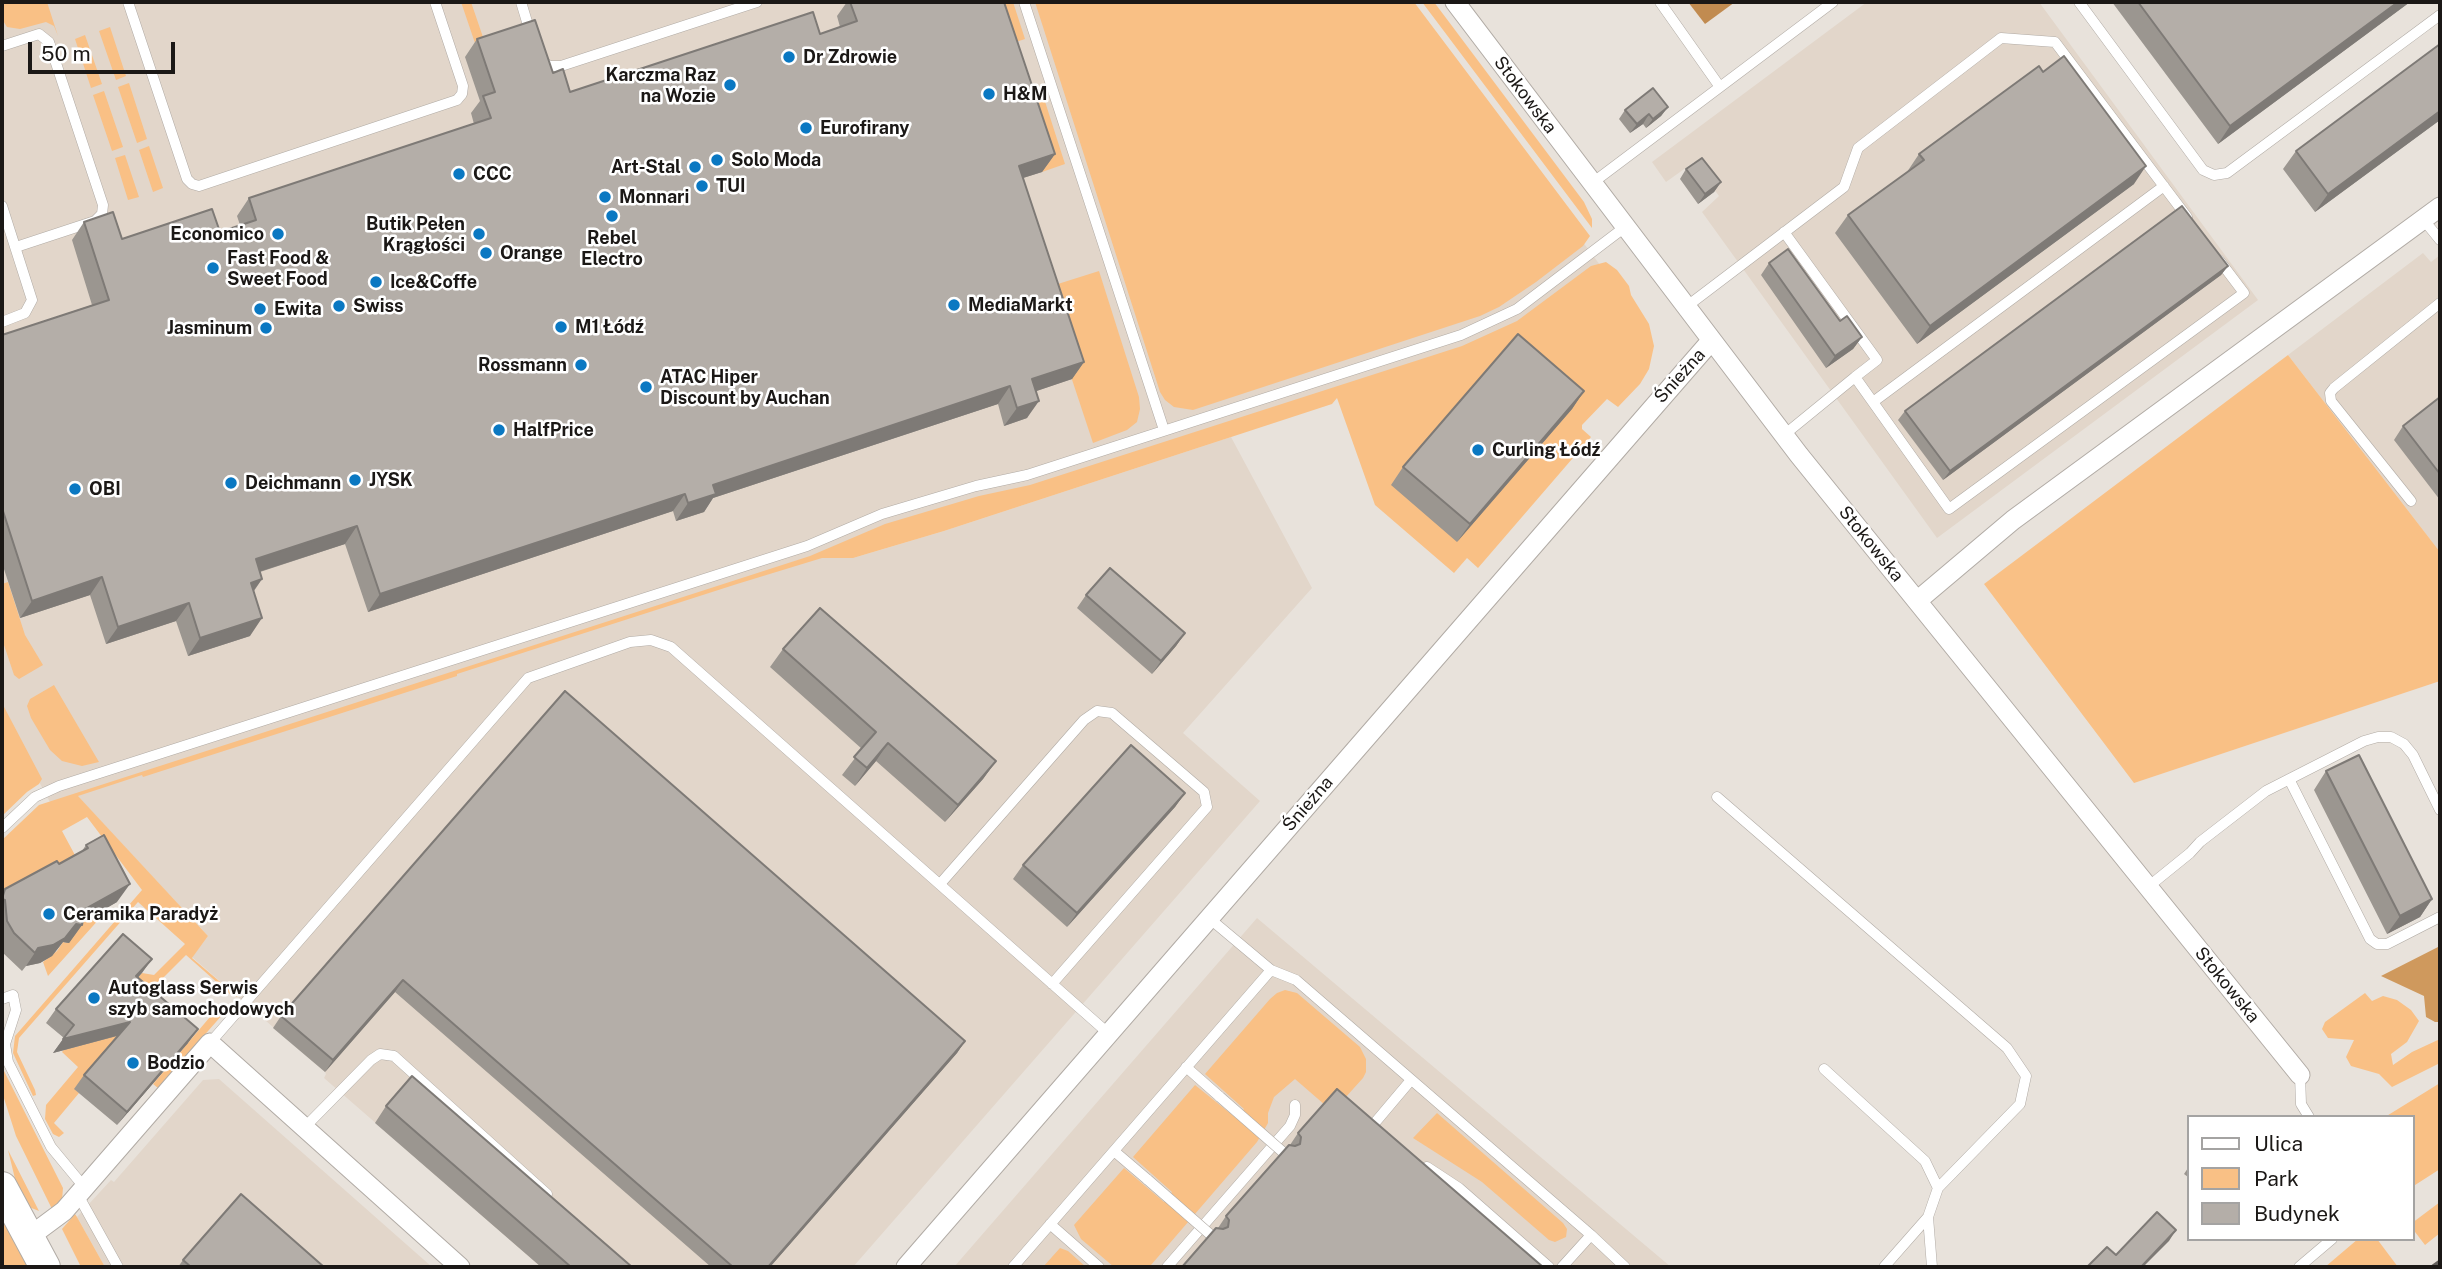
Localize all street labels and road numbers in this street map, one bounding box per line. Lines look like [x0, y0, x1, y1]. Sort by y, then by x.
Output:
street label: Stokowska [1489, 52, 1561, 138]
street label: Śnieżna [1650, 344, 1710, 408]
street label: Stokowska [1834, 502, 1908, 586]
street label: Śnieżna [1278, 772, 1338, 836]
street label: Stokowska [2190, 943, 2264, 1027]

